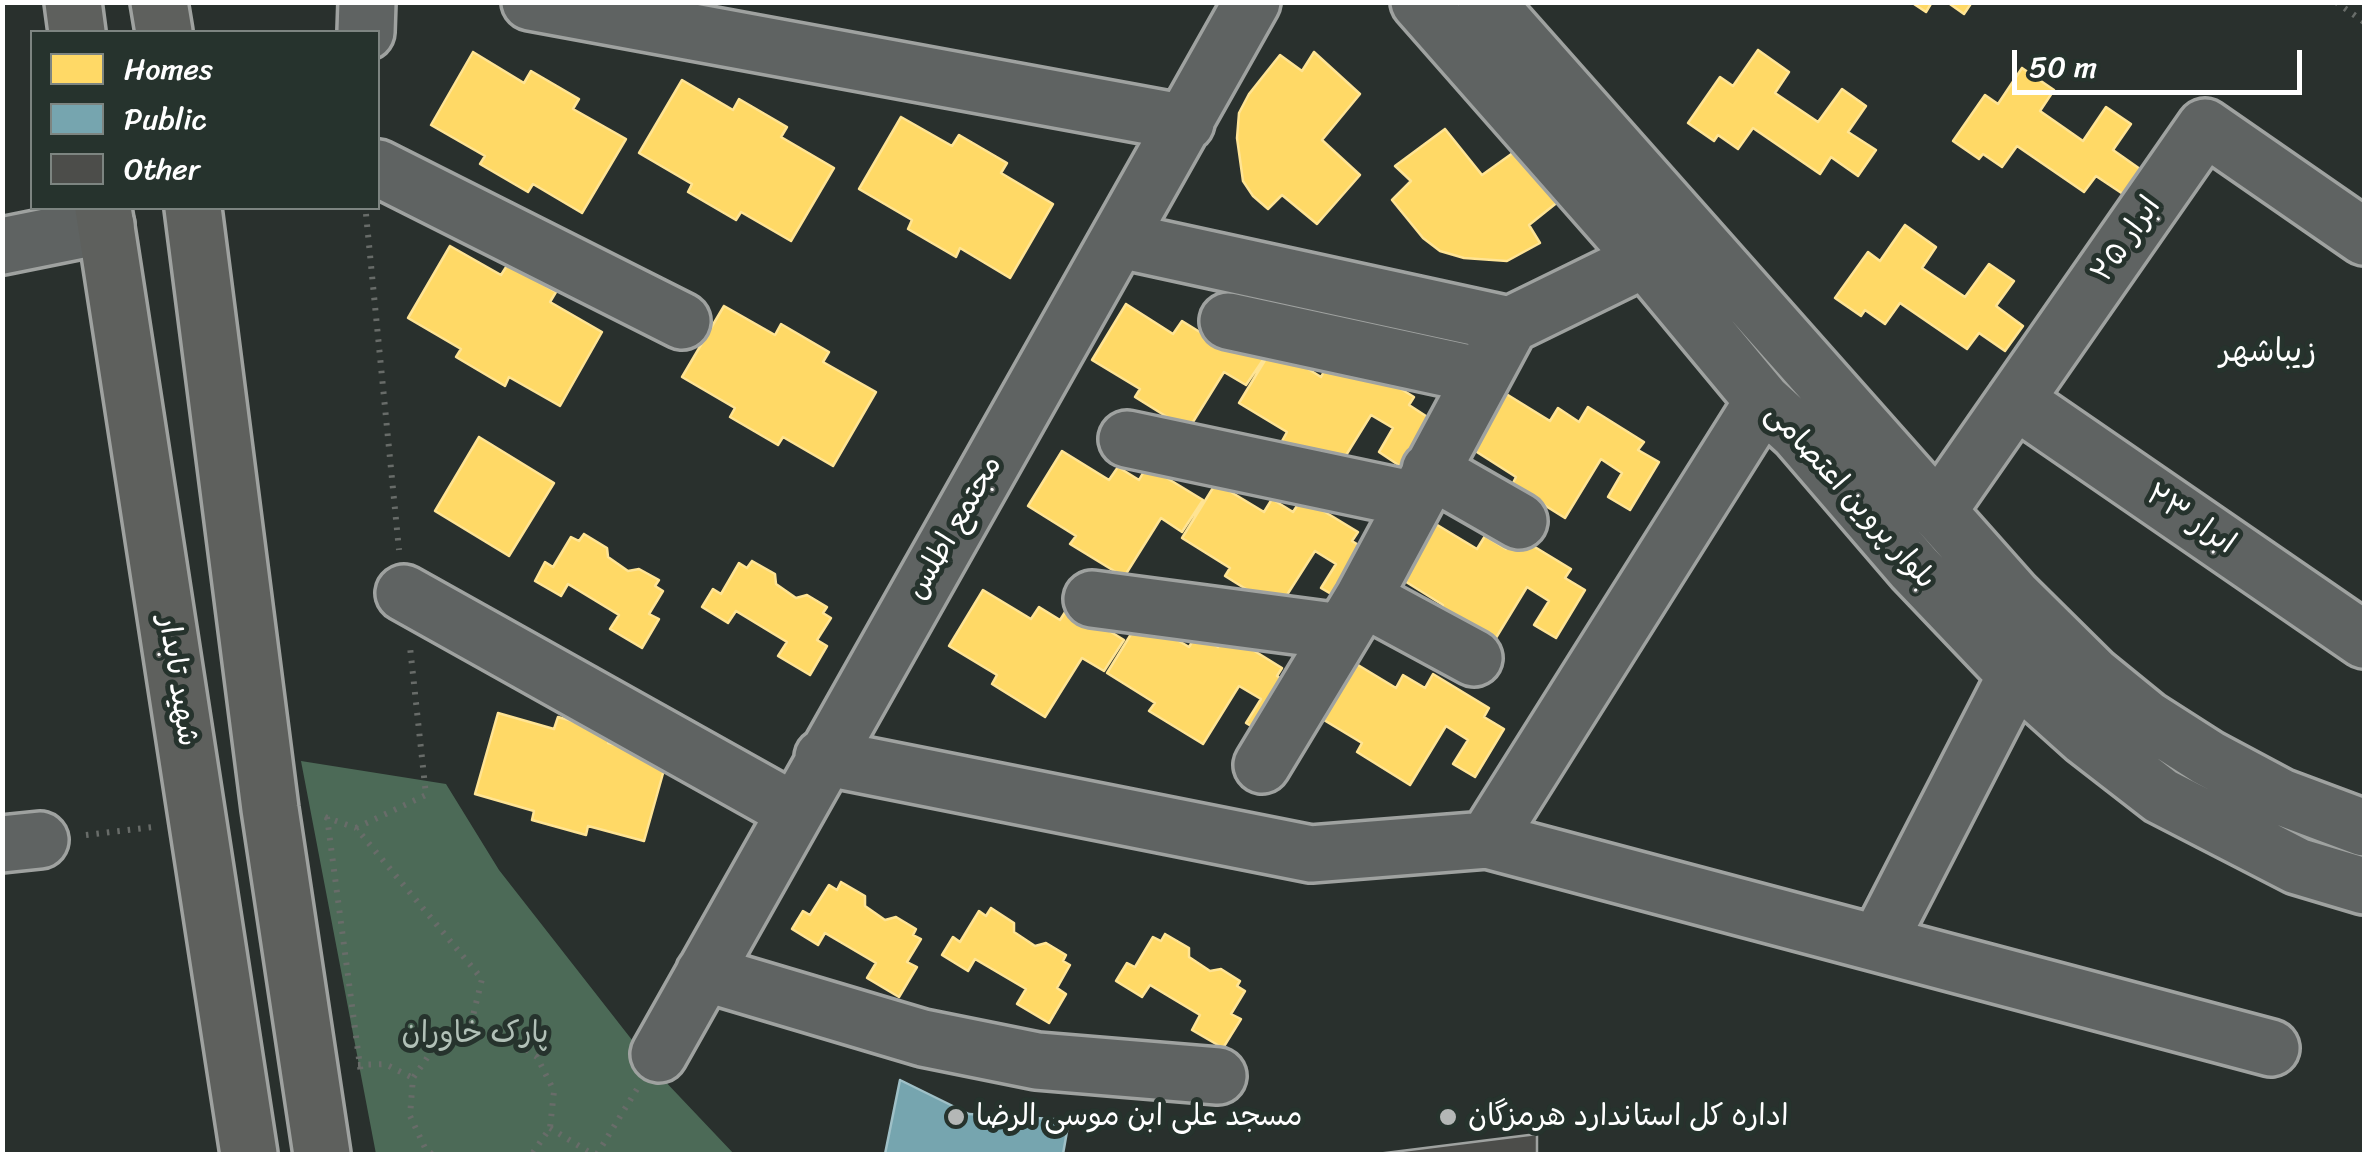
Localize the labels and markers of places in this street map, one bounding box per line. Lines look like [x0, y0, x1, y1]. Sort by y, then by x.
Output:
place label: مسجد علی ابن موسی الرضا [976, 1099, 1302, 1135]
place label: اداره کل استاندارد هرمزگان [1468, 1099, 1788, 1135]
marker: مسجد علی ابن موسی الرضا [945, 1106, 967, 1128]
marker: اداره کل استاندارد هرمزگان [1437, 1106, 1459, 1128]

